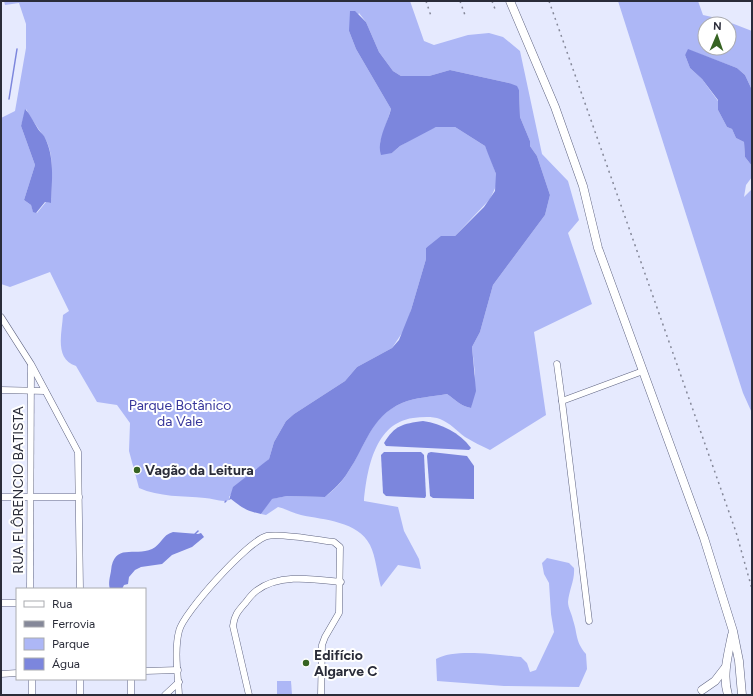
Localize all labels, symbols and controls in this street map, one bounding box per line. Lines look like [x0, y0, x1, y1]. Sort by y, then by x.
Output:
north arrow [697, 16, 737, 56]
text: N [713, 20, 722, 33]
park label: Parque Botânico da Vale [129, 397, 231, 430]
street label: RUA FLÔRENCIO BATISTA [10, 406, 27, 574]
place label: Vagão da Leitura [145, 462, 254, 479]
marker: Vagão da Leitura [132, 465, 142, 475]
legend [16, 588, 146, 680]
text: Rua [52, 597, 72, 611]
text: Ferrovia [52, 617, 95, 631]
text: Parque [52, 637, 90, 651]
place label: Edifício Algarve C [314, 647, 377, 680]
text: Água [52, 657, 80, 671]
marker: Edifício Algarve C [301, 658, 311, 668]

